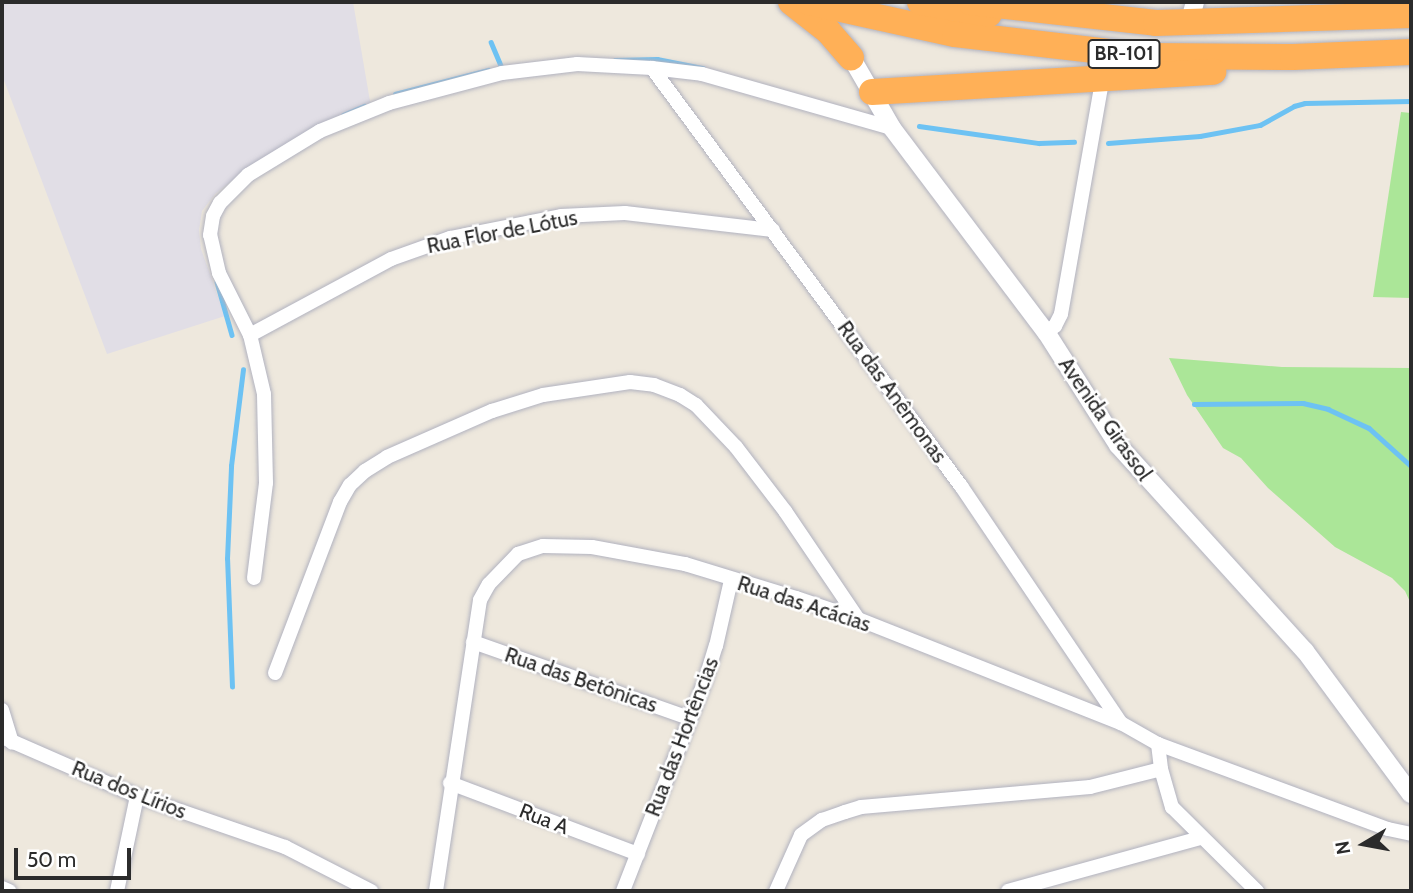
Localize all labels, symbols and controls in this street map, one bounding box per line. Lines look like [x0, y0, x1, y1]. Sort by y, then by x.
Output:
road number: BR-101 [1087, 38, 1161, 70]
street label: Rua Flor de Lótus [425, 205, 579, 259]
street label: Rua das Anêmonas [832, 316, 952, 468]
street label: Avenida Girassol [1053, 353, 1157, 485]
street label: Rua das Acácias [734, 571, 874, 637]
street label: Rua das Betônicas [501, 642, 661, 718]
street label: Rua das Hortências [640, 654, 724, 820]
street label: Rua dos Lírios [68, 756, 190, 824]
street label: Rua A [516, 798, 572, 840]
north arrow [1329, 809, 1399, 879]
scale bar [18, 834, 135, 878]
text: N [1330, 839, 1355, 856]
text: 50 m [27, 847, 76, 872]

